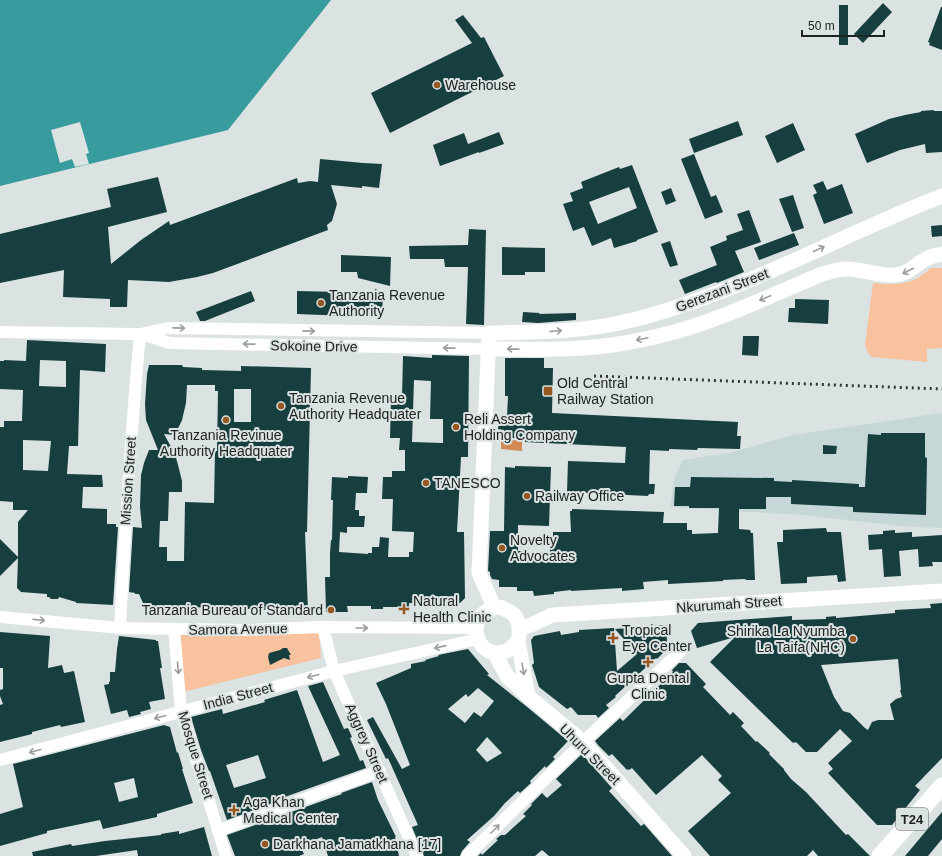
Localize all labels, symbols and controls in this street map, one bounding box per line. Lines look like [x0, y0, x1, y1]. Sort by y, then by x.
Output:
scale bar [802, 12, 884, 38]
text: 50 m [808, 19, 835, 33]
place label: Warehouse [445, 77, 516, 93]
marker: Warehouse [432, 80, 442, 90]
one-way arrow [813, 245, 825, 252]
street label: Gerezani Street [673, 265, 771, 315]
one-way arrow [902, 268, 914, 275]
place label: Tanzania Revenue Authority [329, 287, 445, 319]
one-way arrow [760, 295, 772, 302]
marker: Tanzania Revenue Authority [316, 298, 326, 308]
one-way arrow [172, 324, 185, 332]
one-way arrow [302, 327, 315, 335]
one-way arrow [549, 327, 562, 334]
one-way arrow [636, 336, 649, 344]
street label: Sokoine Drive [270, 337, 358, 355]
one-way arrow [243, 340, 256, 348]
one-way arrow [443, 344, 456, 352]
one-way arrow [507, 345, 520, 353]
place label: Old Central Railway Station [557, 375, 654, 407]
marker: Old Central Railway Station [542, 385, 554, 397]
place label: Tanzania Revenue Authority Headquater [289, 390, 422, 422]
marker: Tanzania Revenue Authority Headquater [276, 401, 286, 411]
place label: Reli Assert Holding Company [464, 411, 575, 443]
marker: Tanzania Revinue Authority Headquater [221, 415, 231, 425]
marker: Reli Assert Holding Company [451, 422, 461, 432]
place label: Tanzania Revinue Authority Headquater [160, 427, 292, 459]
street label: Mission Street [117, 436, 139, 526]
place label: TANESCO [434, 475, 501, 491]
marker: TANESCO [421, 478, 431, 488]
place label: Railway Office [535, 488, 624, 504]
marker: Railway Office [522, 491, 532, 501]
place label: Novelty Advocates [510, 532, 575, 564]
marker: Novelty Advocates [497, 543, 507, 553]
street label: Nkurumah Street [676, 592, 782, 616]
place label: Natural Health Clinic [413, 593, 492, 625]
place label: Tanzania Bureau of Standard [142, 602, 323, 618]
marker: Natural Health Clinic [398, 603, 410, 615]
marker: Tanzania Bureau of Standard [326, 605, 336, 615]
one-way arrow [32, 617, 45, 624]
street label: Samora Avenue [188, 620, 288, 638]
place label: Tropical Eye Center [622, 622, 692, 654]
place label: Shirika La Nyumba La Taifa(NHC) [727, 623, 845, 655]
one-way arrow [355, 624, 368, 632]
marker: Tropical Eye Center [607, 632, 619, 644]
marker: Shirika La Nyumba La Taifa(NHC) [848, 634, 858, 644]
one-way arrow [433, 644, 446, 652]
marker: Gupta Dental Clinic [642, 656, 654, 668]
one-way arrow [174, 661, 181, 674]
one-way arrow [520, 662, 528, 675]
place label: Gupta Dental Clinic [607, 670, 689, 702]
one-way arrow [307, 673, 320, 681]
street label: India Street [201, 679, 275, 713]
street label: Aggrey Street [342, 701, 392, 785]
street label: Mosque Street [175, 709, 217, 801]
one-way arrow [154, 714, 167, 721]
street label: Uhuru Street [556, 720, 624, 788]
one-way arrow [28, 747, 41, 755]
place label: Aga Khan Medical Center [243, 794, 337, 826]
marker: Aga Khan Medical Center [228, 804, 240, 816]
road number: T24 [896, 808, 928, 830]
one-way arrow [490, 824, 500, 834]
place label: Darkhana Jamatkhana [17] [273, 836, 441, 852]
marker: Darkhana Jamatkhana [17] [260, 839, 270, 849]

